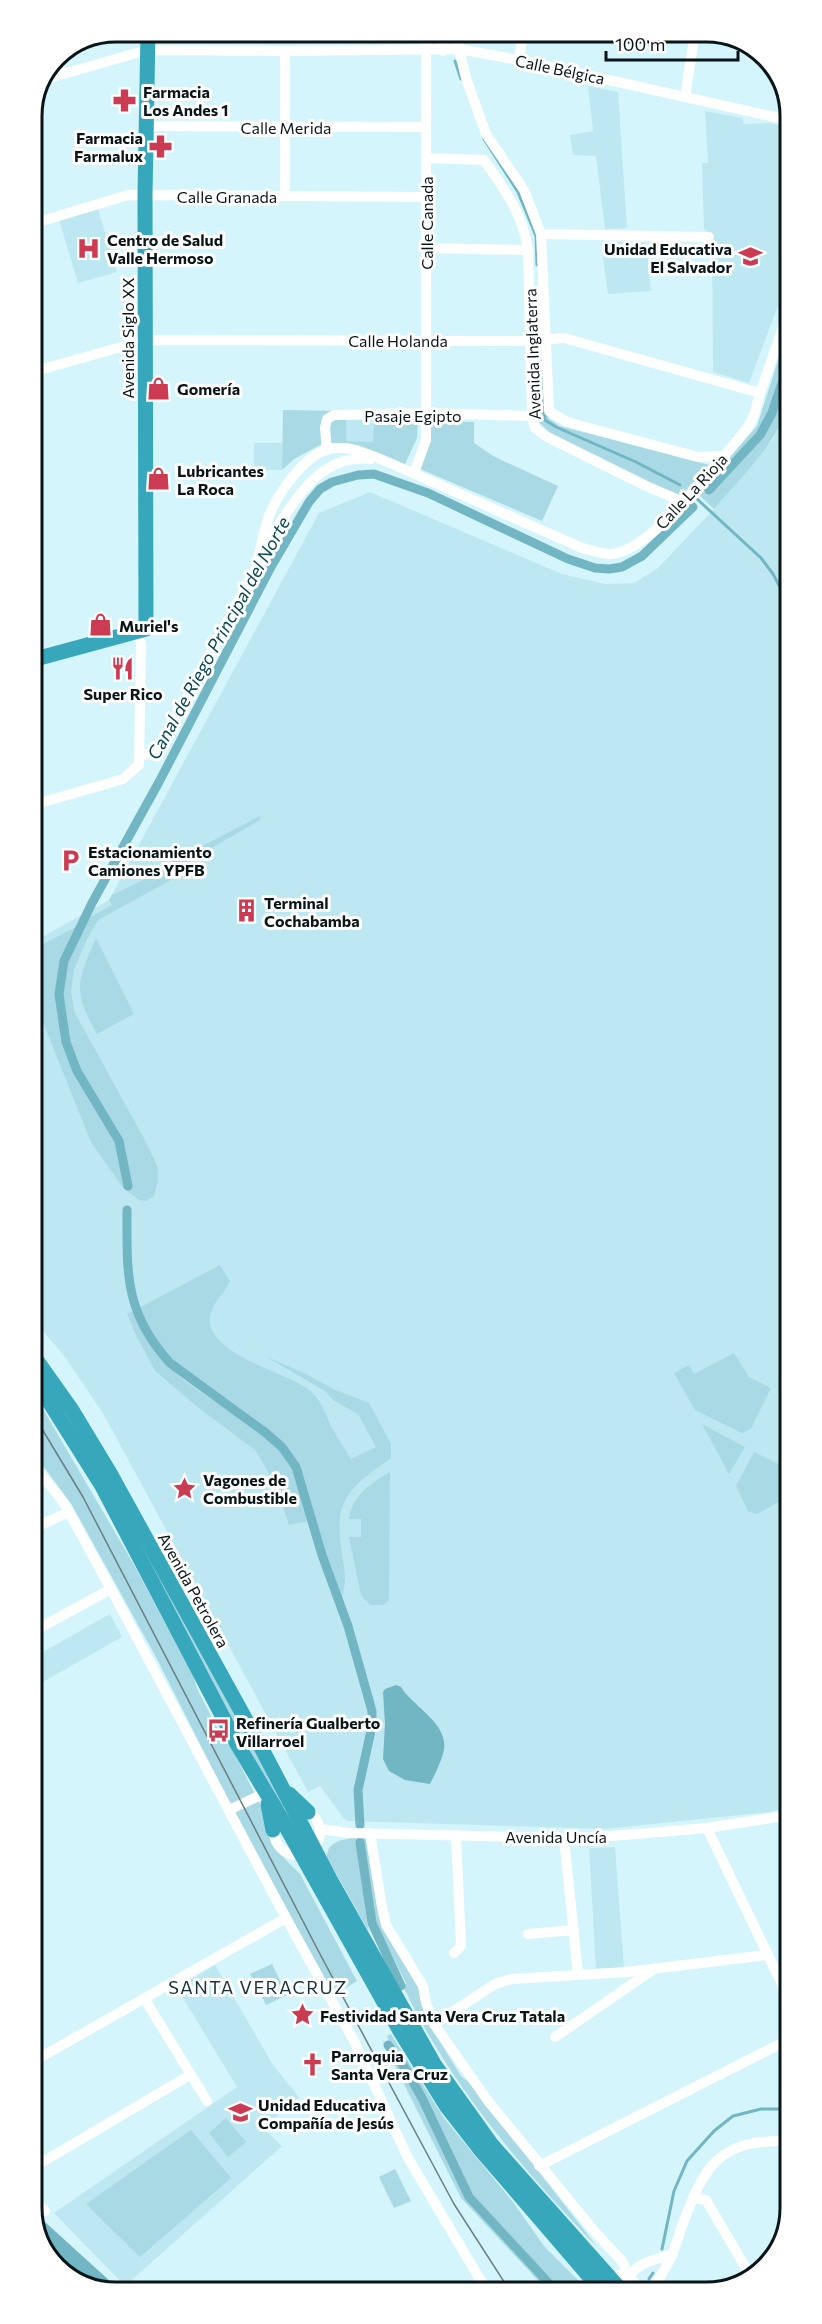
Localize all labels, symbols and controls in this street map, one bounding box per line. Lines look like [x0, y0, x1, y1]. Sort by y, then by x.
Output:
scale bar [606, 24, 738, 62]
text: 100 m [615, 33, 665, 55]
street label: Calle Bélgica [514, 50, 606, 88]
place label: Farmacia Los Andes 1 [143, 82, 229, 119]
pharmacy icon: Farmacia Los Andes 1 [112, 87, 138, 113]
street label: Calle Merida [241, 118, 331, 137]
place label: Farmacia Farmalux [74, 128, 143, 165]
pharmacy icon: Farmacia Farmalux [148, 133, 174, 159]
street label: Calle Canada [417, 176, 436, 270]
street label: Calle Granada [177, 187, 277, 206]
place label: Centro de Salud Valle Hermoso [107, 230, 223, 267]
hospital icon: Centro de Salud Valle Hermoso [76, 235, 102, 261]
place label: Unidad Educativa El Salvador [604, 239, 732, 276]
school or university icon: Unidad Educativa El Salvador [737, 244, 763, 270]
street label: Avenida Siglo XX [118, 277, 137, 399]
street label: Avenida Inglaterra [520, 288, 544, 420]
street label: Calle Holanda [348, 331, 448, 350]
shop icon: Gomería [146, 375, 172, 401]
place label: Gomería [177, 379, 240, 398]
street label: Pasaje Egipto [364, 406, 462, 425]
street label: Calle La Rioja [651, 449, 731, 533]
place label: Lubricantes La Roca [177, 461, 264, 498]
shop icon: Lubricantes La Roca [146, 466, 172, 492]
water label: Canal de Riego Principal del Norte [142, 512, 294, 763]
shop icon: Muriel's [88, 612, 114, 638]
place label: Muriel's [119, 616, 178, 635]
restaurant icon: Super Rico [110, 655, 136, 681]
place label: Super Rico [83, 684, 163, 703]
place label: Estacionamiento Camiones YPFB [88, 842, 212, 879]
parking icon: Estacionamiento Camiones YPFB [57, 847, 83, 873]
place label: Terminal Cochabamba [264, 893, 360, 930]
building icon: Terminal Cochabamba [233, 898, 259, 924]
place label: Vagones de Combustible [203, 1470, 297, 1507]
place icon: Vagones de Combustible [172, 1475, 198, 1501]
street label: Avenida Petrolera [155, 1529, 233, 1651]
place label: Refinería Gualberto Villarroel [236, 1713, 381, 1750]
bus stop icon: Refinería Gualberto Villarroel [205, 1718, 231, 1744]
street label: Avenida Uncía [505, 1827, 607, 1846]
district label: SANTA VERACRUZ [168, 1976, 348, 1998]
place icon: Festividad Santa Vera Cruz Tatala [289, 2002, 315, 2028]
place label: Festividad Santa Vera Cruz Tatala [320, 2006, 565, 2025]
place label: Parroquia Santa Vera Cruz [331, 2046, 448, 2083]
church icon: Parroquia Santa Vera Cruz [300, 2051, 326, 2077]
place label: Unidad Educativa Compañía de Jesús [258, 2095, 394, 2132]
school or university icon: Unidad Educativa Compañía de Jesús [227, 2100, 253, 2126]

